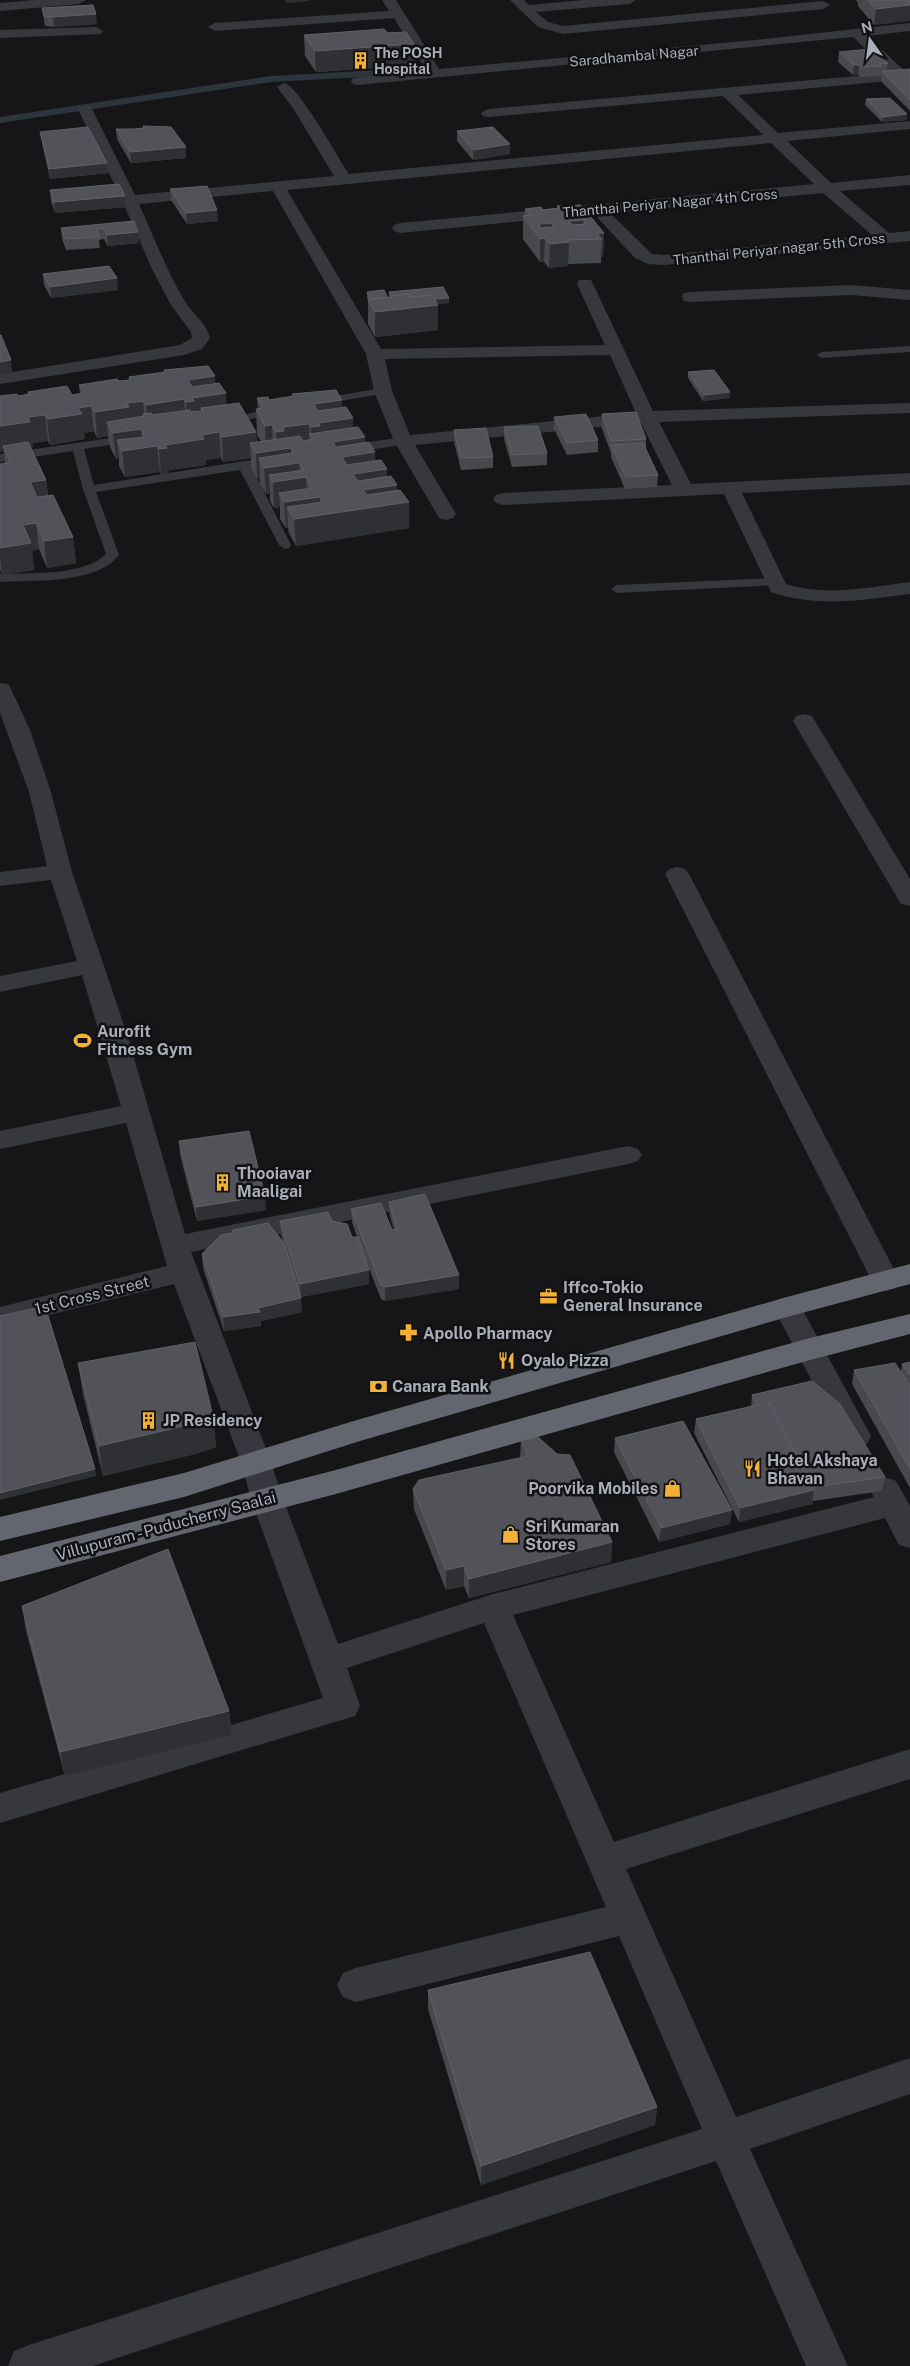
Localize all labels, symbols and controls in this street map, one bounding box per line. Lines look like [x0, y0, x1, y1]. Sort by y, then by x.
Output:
north arrow [845, 15, 895, 65]
text: N [860, 18, 874, 36]
street label: Saradhambal Nagar [569, 42, 699, 70]
place label: The POSH Hospital [374, 45, 442, 77]
building icon: The POSH Hospital [350, 51, 370, 71]
street label: Thanthai Periyar Nagar 4th Cross [562, 186, 778, 220]
street label: Thanthai Periyar nagar 5th Cross [672, 230, 886, 268]
place label: Aurofit Fitness Gym [97, 1022, 192, 1059]
sports icon: Aurofit Fitness Gym [73, 1030, 93, 1050]
place label: Thooiavar Maaligai [237, 1164, 312, 1201]
building icon: Thooiavar Maaligai [213, 1172, 233, 1192]
street label: 1st Cross Street [33, 1272, 151, 1318]
place label: Iffco-Tokio General Insurance [563, 1278, 703, 1315]
office icon: Iffco-Tokio General Insurance [539, 1286, 559, 1306]
pharmacy icon: Apollo Pharmacy [399, 1323, 419, 1343]
place label: Apollo Pharmacy [423, 1324, 553, 1343]
restaurant icon: Oyalo Pizza [497, 1350, 517, 1370]
place label: Oyalo Pizza [521, 1351, 609, 1370]
bank icon: Canara Bank [368, 1376, 388, 1396]
place label: Canara Bank [392, 1377, 489, 1396]
building icon: JP Residency [139, 1410, 159, 1430]
place label: JP Residency [163, 1411, 262, 1430]
place label: Hotel Akshaya Bhavan [767, 1451, 878, 1488]
restaurant icon: Hotel Akshaya Bhavan [743, 1459, 763, 1479]
shop icon: Poorvika Mobiles [662, 1478, 682, 1498]
place label: Poorvika Mobiles [528, 1479, 658, 1498]
street label: Villupuram - Puducherry Saalai [54, 1488, 278, 1564]
place label: Sri Kumaran Stores [525, 1517, 619, 1554]
shop icon: Sri Kumaran Stores [501, 1525, 521, 1545]

